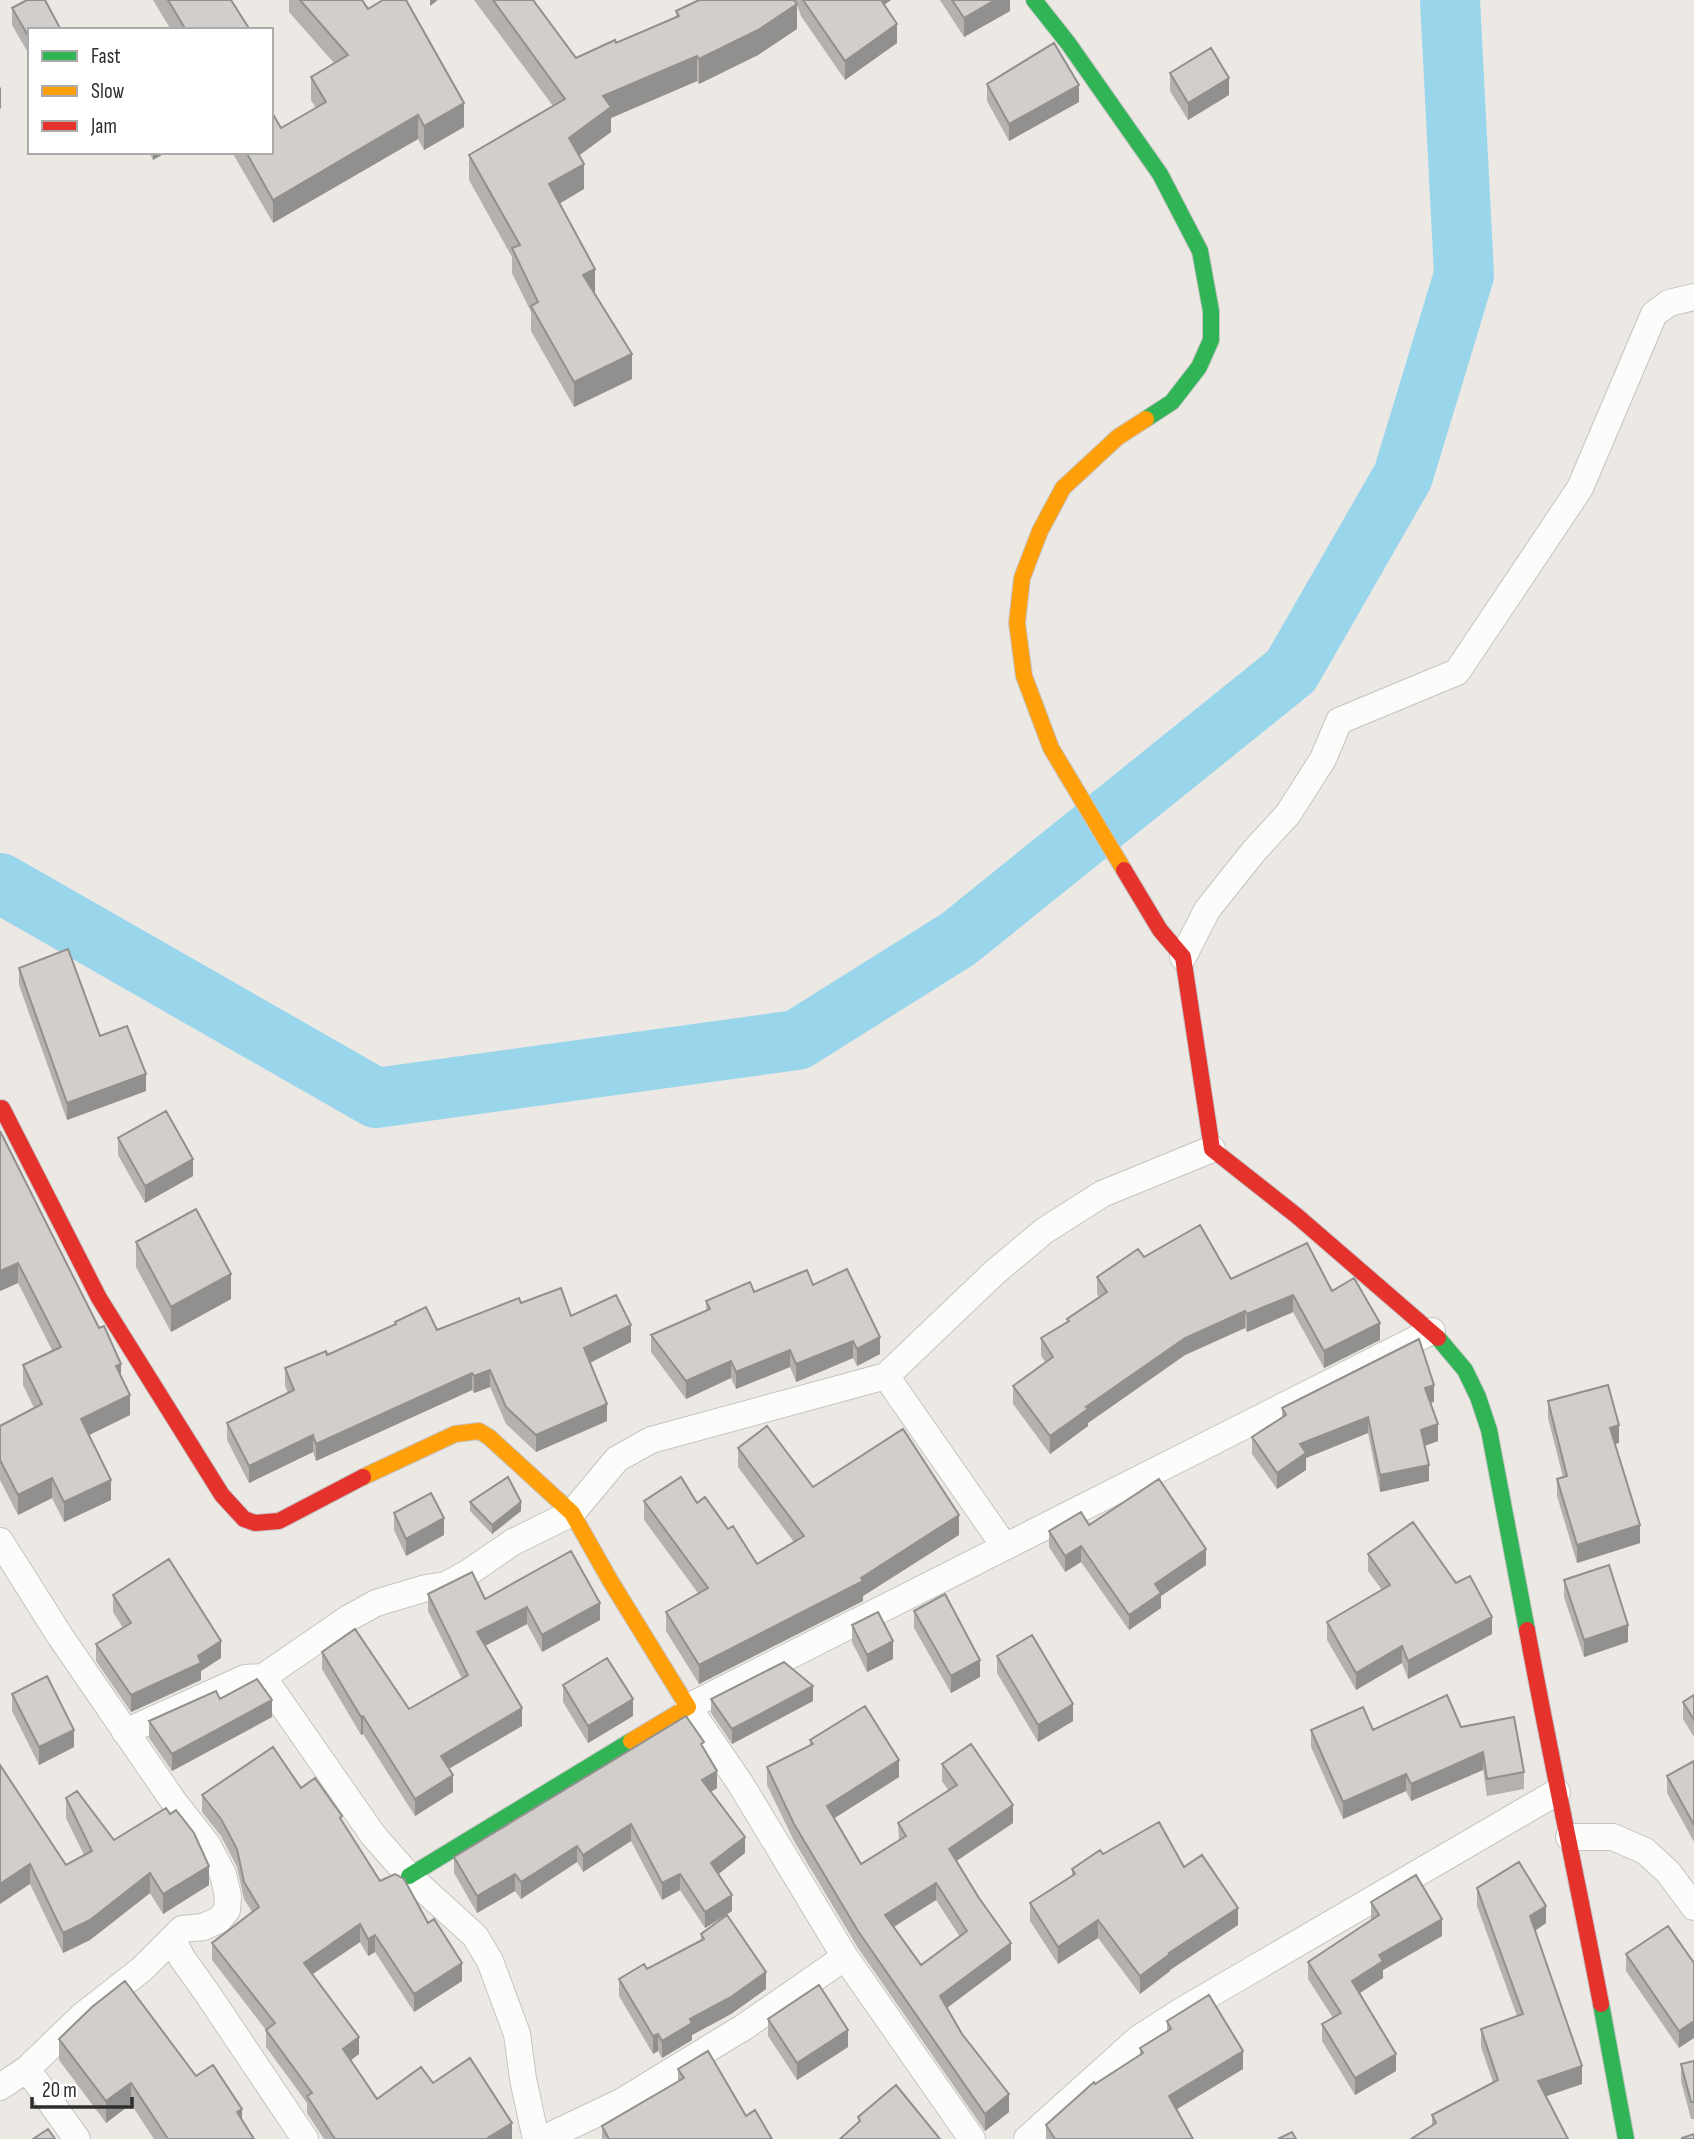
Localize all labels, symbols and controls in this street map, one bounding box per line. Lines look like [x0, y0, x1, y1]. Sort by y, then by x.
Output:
legend [28, 28, 273, 154]
text: Fast [91, 44, 121, 69]
text: Slow [91, 79, 125, 104]
text: Jam [90, 114, 117, 139]
scale bar [32, 2066, 131, 2110]
text: 20 m [42, 2078, 77, 2103]

